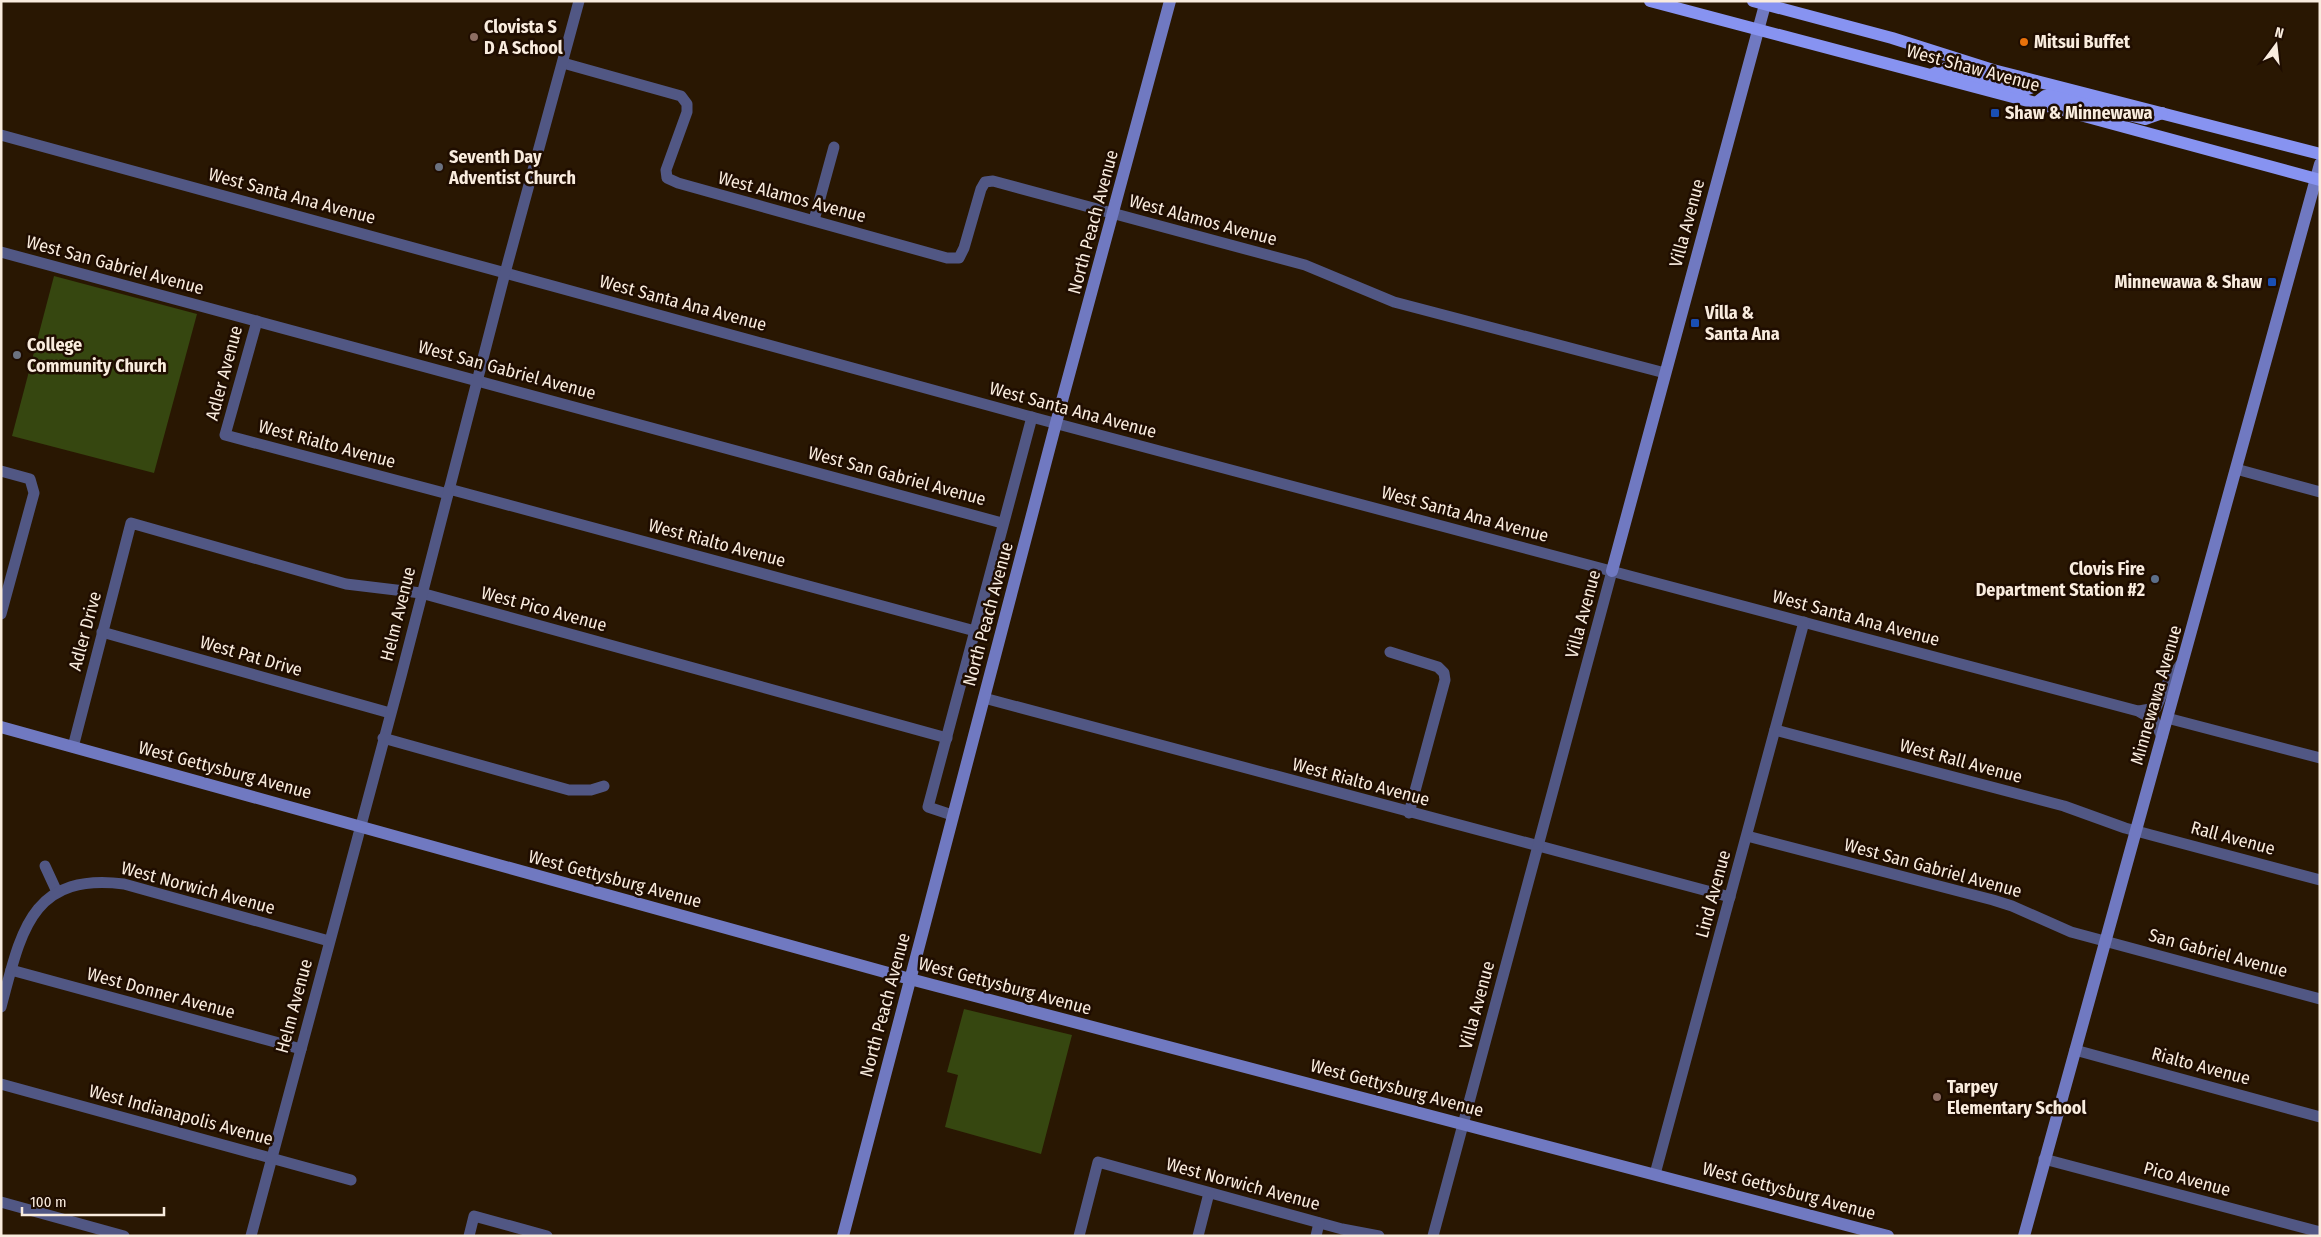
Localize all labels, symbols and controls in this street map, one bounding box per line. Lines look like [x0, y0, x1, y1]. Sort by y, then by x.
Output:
place label: Clovista S D A School [484, 16, 563, 59]
north arrow [2251, 20, 2301, 70]
text: N [2273, 24, 2285, 42]
marker: Clovista S D A School [468, 31, 480, 43]
place label: Mitsui Buffet [2034, 31, 2131, 53]
marker: Mitsui Buffet [2018, 36, 2030, 48]
street label: West Shaw Avenue [1904, 40, 2042, 96]
place label: Shaw & Minnewawa [2005, 102, 2153, 124]
marker: Shaw & Minnewawa [1989, 107, 2001, 119]
place label: Seventh Day Adventist Church [448, 146, 576, 189]
street label: North Peach Avenue [1063, 147, 1123, 296]
marker: Seventh Day Adventist Church [433, 161, 445, 173]
street label: West Santa Ana Avenue [206, 163, 378, 229]
street label: West Alamos Avenue [716, 167, 868, 227]
street label: Villa Avenue [1665, 176, 1709, 269]
street label: West Alamos Avenue [1127, 190, 1279, 250]
street label: West San Gabriel Avenue [24, 231, 206, 299]
street label: West Santa Ana Avenue [597, 270, 769, 336]
place label: Minnewawa & Shaw [2114, 271, 2263, 293]
marker: Minnewawa & Shaw [2266, 276, 2278, 288]
place label: Villa & Santa Ana [1704, 302, 1780, 345]
marker: Villa & Santa Ana [1689, 317, 1701, 329]
street label: Adler Avenue [201, 323, 247, 423]
place label: College Community Church [27, 334, 167, 377]
street label: West San Gabriel Avenue [416, 336, 598, 404]
marker: College Community Church [11, 349, 23, 361]
street label: West Santa Ana Avenue [987, 377, 1159, 443]
street label: West Rialto Avenue [256, 415, 398, 473]
street label: West San Gabriel Avenue [806, 442, 988, 510]
street label: West Santa Ana Avenue [1379, 481, 1551, 547]
street label: West Rialto Avenue [646, 514, 788, 572]
street label: North Peach Avenue [958, 539, 1018, 688]
place label: Clovis Fire Department Station #2 [1976, 558, 2145, 601]
street label: Helm Avenue [376, 564, 420, 664]
street label: Villa Avenue [1561, 567, 1605, 660]
marker: Clovis Fire Department Station #2 [2149, 573, 2161, 585]
street label: West Pico Avenue [479, 582, 609, 636]
street label: West Santa Ana Avenue [1770, 585, 1942, 651]
street label: Adler Drive [64, 589, 106, 673]
street label: Minnewawa Avenue [2126, 623, 2186, 767]
street label: West Pat Drive [197, 631, 305, 681]
street label: West Rall Avenue [1897, 734, 2025, 788]
street label: West Gettysburg Avenue [136, 736, 314, 804]
street label: West Rialto Avenue [1290, 753, 1432, 811]
street label: Rall Avenue [2189, 816, 2278, 860]
street label: West San Gabriel Avenue [1842, 834, 2024, 902]
street label: West Gettysburg Avenue [526, 845, 704, 913]
street label: Lind Avenue [1691, 848, 1735, 940]
street label: West Norwich Avenue [119, 857, 278, 919]
street label: San Gabriel Avenue [2146, 924, 2290, 982]
street label: North Peach Avenue [855, 930, 915, 1079]
street label: West Gettysburg Avenue [916, 952, 1094, 1020]
street label: Helm Avenue [271, 956, 317, 1056]
street label: Villa Avenue [1455, 958, 1499, 1051]
street label: West Donner Avenue [85, 963, 238, 1023]
street label: Rialto Avenue [2149, 1042, 2253, 1090]
street label: West Gettysburg Avenue [1308, 1054, 1486, 1122]
place label: Tarpey Elementary School [1947, 1076, 2086, 1119]
street label: West Indianapolis Avenue [86, 1080, 276, 1150]
marker: Tarpey Elementary School [1931, 1091, 1943, 1103]
street label: West Norwich Avenue [1164, 1153, 1323, 1215]
street label: West Gettysburg Avenue [1700, 1157, 1878, 1225]
street label: Pico Avenue [2141, 1157, 2233, 1201]
scale bar [22, 1184, 165, 1216]
text: 100 m [30, 1193, 67, 1211]

